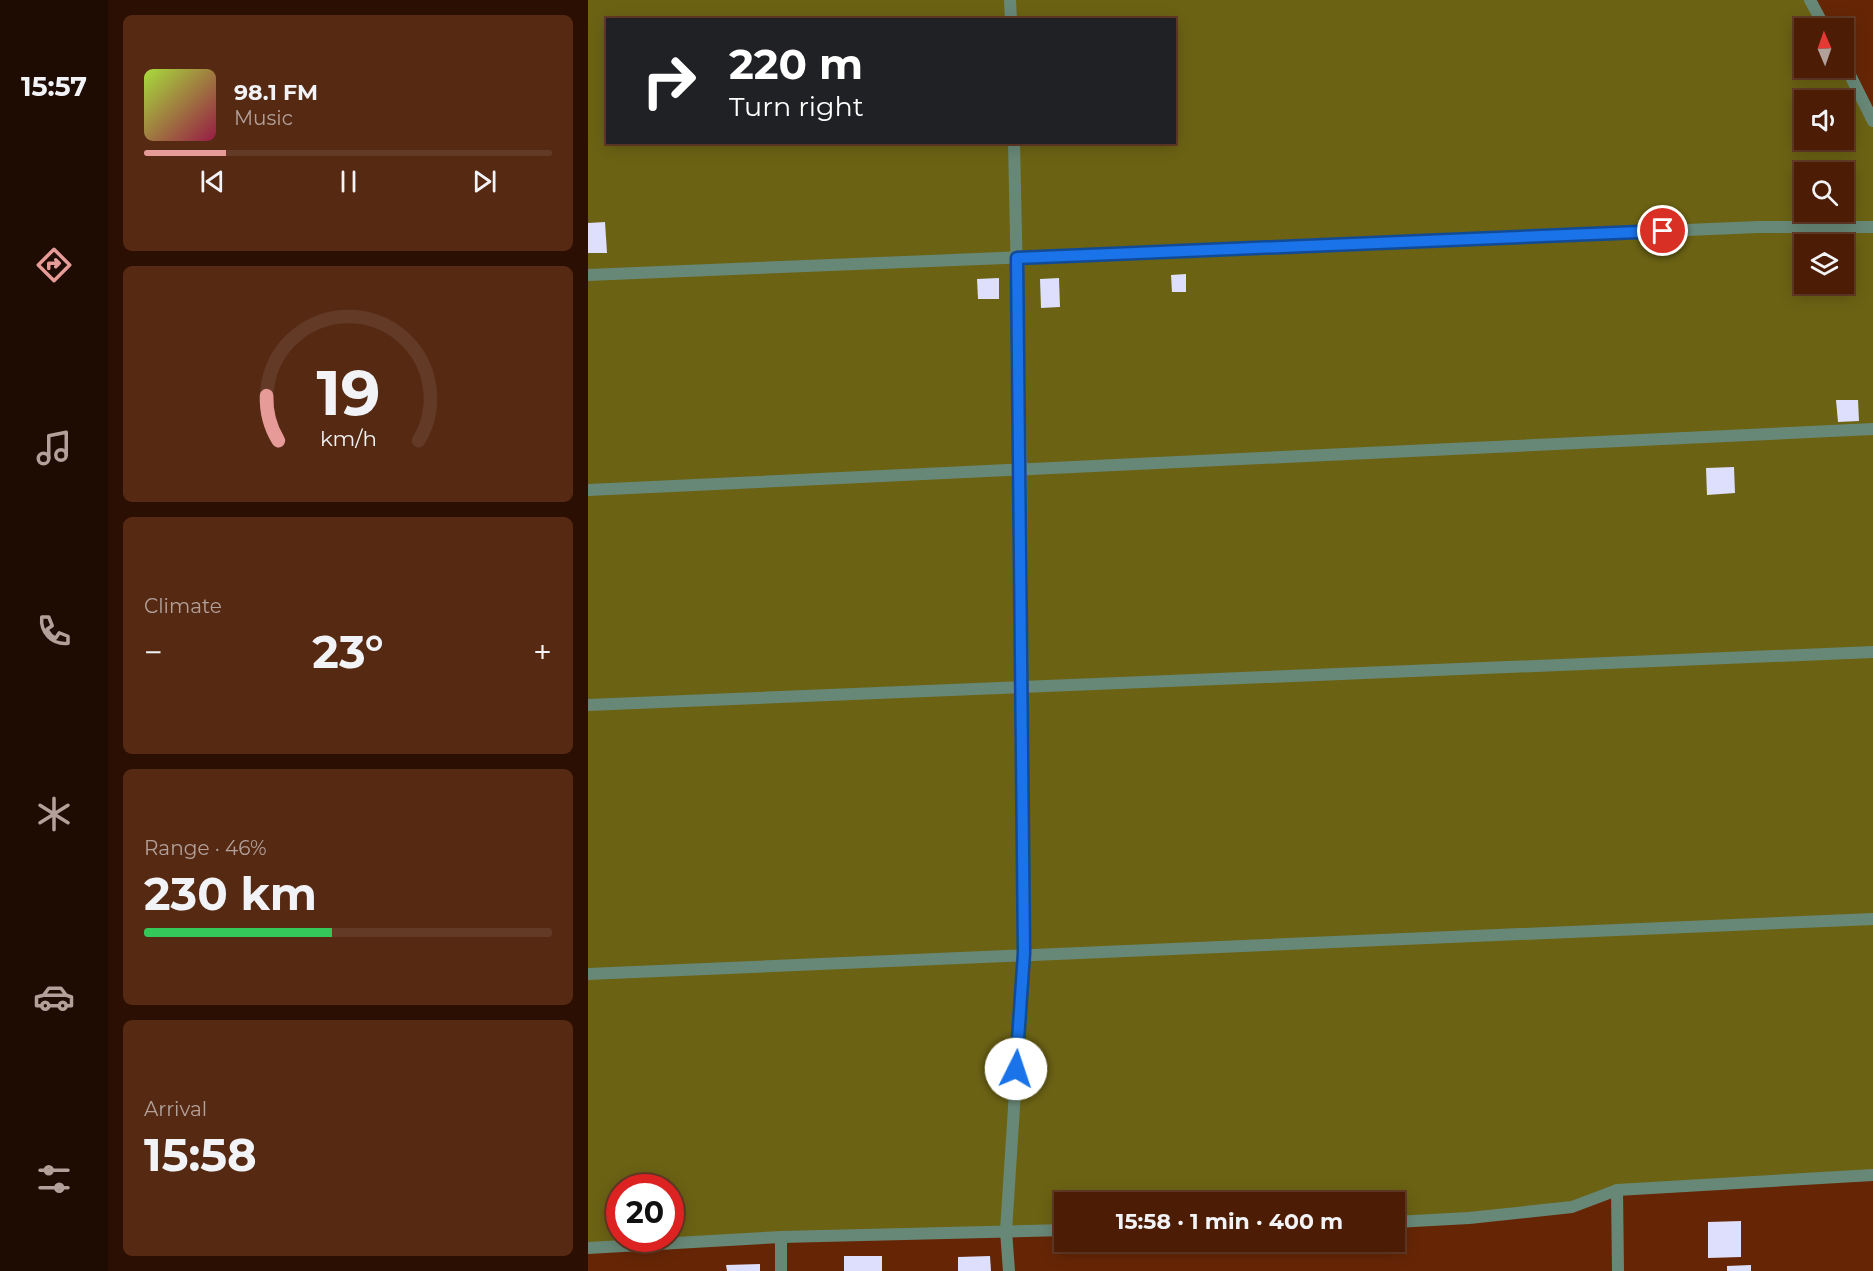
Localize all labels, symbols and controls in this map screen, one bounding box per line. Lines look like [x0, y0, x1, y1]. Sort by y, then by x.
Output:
north arrow [1794, 18, 1854, 78]
map controls [1794, 18, 1854, 294]
text: 220 m [729, 38, 863, 90]
icon: right [630, 42, 708, 120]
text: 15:57 [21, 70, 87, 103]
text: 98.1 FM [234, 79, 318, 106]
text: Turn right [729, 90, 864, 123]
button: sound [1794, 90, 1854, 150]
text: Music [234, 106, 293, 130]
button: search [1794, 162, 1854, 222]
icon: previous [196, 165, 229, 198]
icon: pause [332, 165, 365, 198]
icon: next [468, 165, 501, 198]
pin [1637, 205, 1688, 256]
icon: arrive [1646, 214, 1679, 247]
button: layers [1794, 234, 1854, 294]
icon: directions [33, 244, 75, 286]
text: 19 [316, 355, 380, 431]
text: km/h [319, 426, 377, 452]
icon: music [33, 427, 75, 469]
text: Climate [144, 594, 222, 618]
icon: phone [33, 610, 75, 652]
text: 23° [312, 624, 384, 679]
text: − [144, 632, 163, 672]
text: + [533, 632, 552, 672]
icon: climate [33, 793, 75, 835]
text: Range · 46% [144, 836, 267, 860]
text: 230 km [144, 866, 317, 921]
icon: car [33, 976, 75, 1018]
position arrow [984, 1037, 1048, 1101]
text: Arrival [144, 1097, 207, 1121]
text: 15:58 [144, 1127, 257, 1182]
icon: filters [33, 1158, 75, 1200]
speed limit sign: 20 [606, 1174, 684, 1252]
text: 15:58 · 1 min · 400 m [1116, 1208, 1343, 1235]

